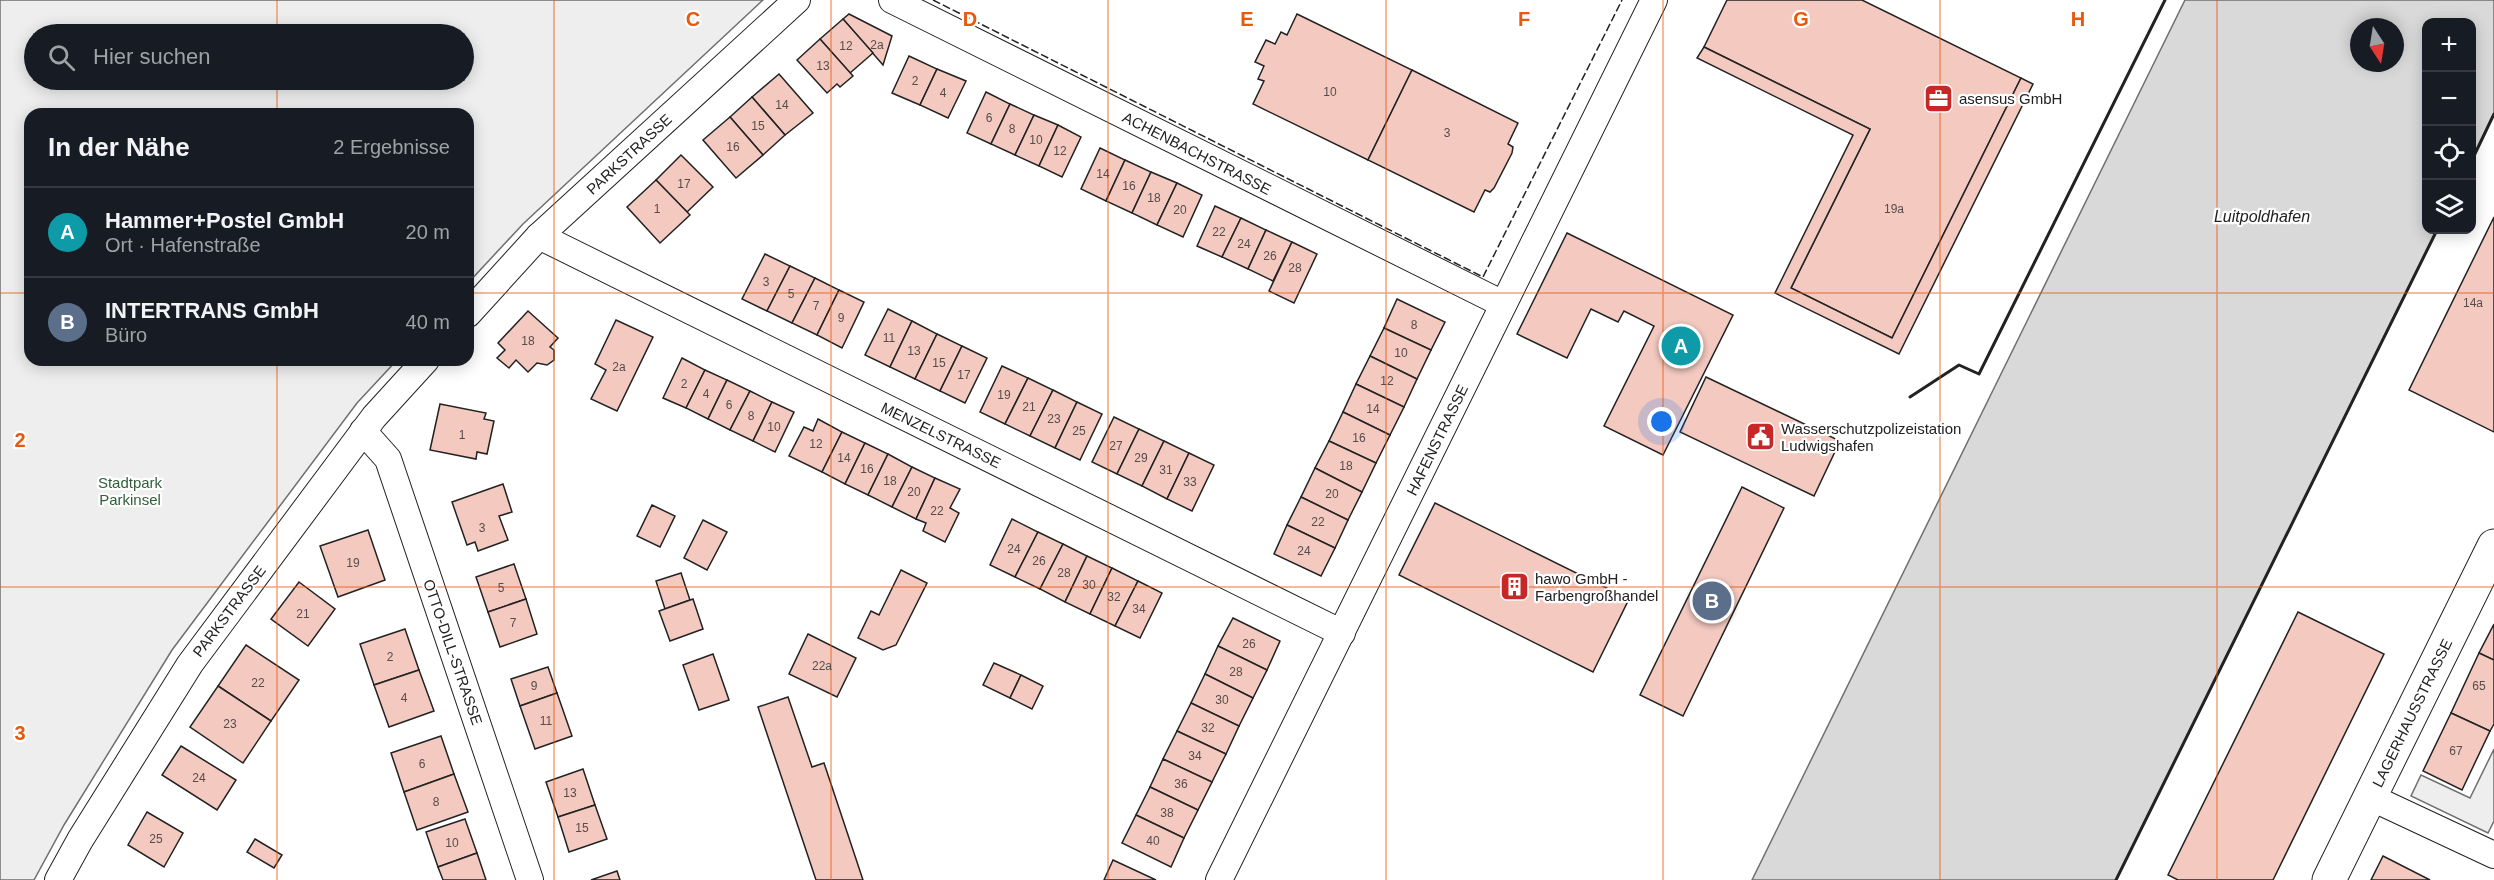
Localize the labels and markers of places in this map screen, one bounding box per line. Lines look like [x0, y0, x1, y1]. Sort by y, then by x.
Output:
office icon: asensus GmbH [1922, 82, 1954, 114]
place label: asensus GmbH [1959, 90, 2062, 107]
pin: A [1662, 324, 1700, 368]
place label: Wasserschutzpolizeistation Ludwigshafen [1781, 420, 1961, 454]
public building icon: Wasserschutzpolizeistation Ludwigshafen [1744, 421, 1776, 453]
place label: hawo GmbH - Farbengroßhandel [1535, 570, 1658, 604]
building icon: hawo GmbH - Farbengroßhandel [1498, 571, 1530, 603]
pin: B [1692, 578, 1732, 624]

